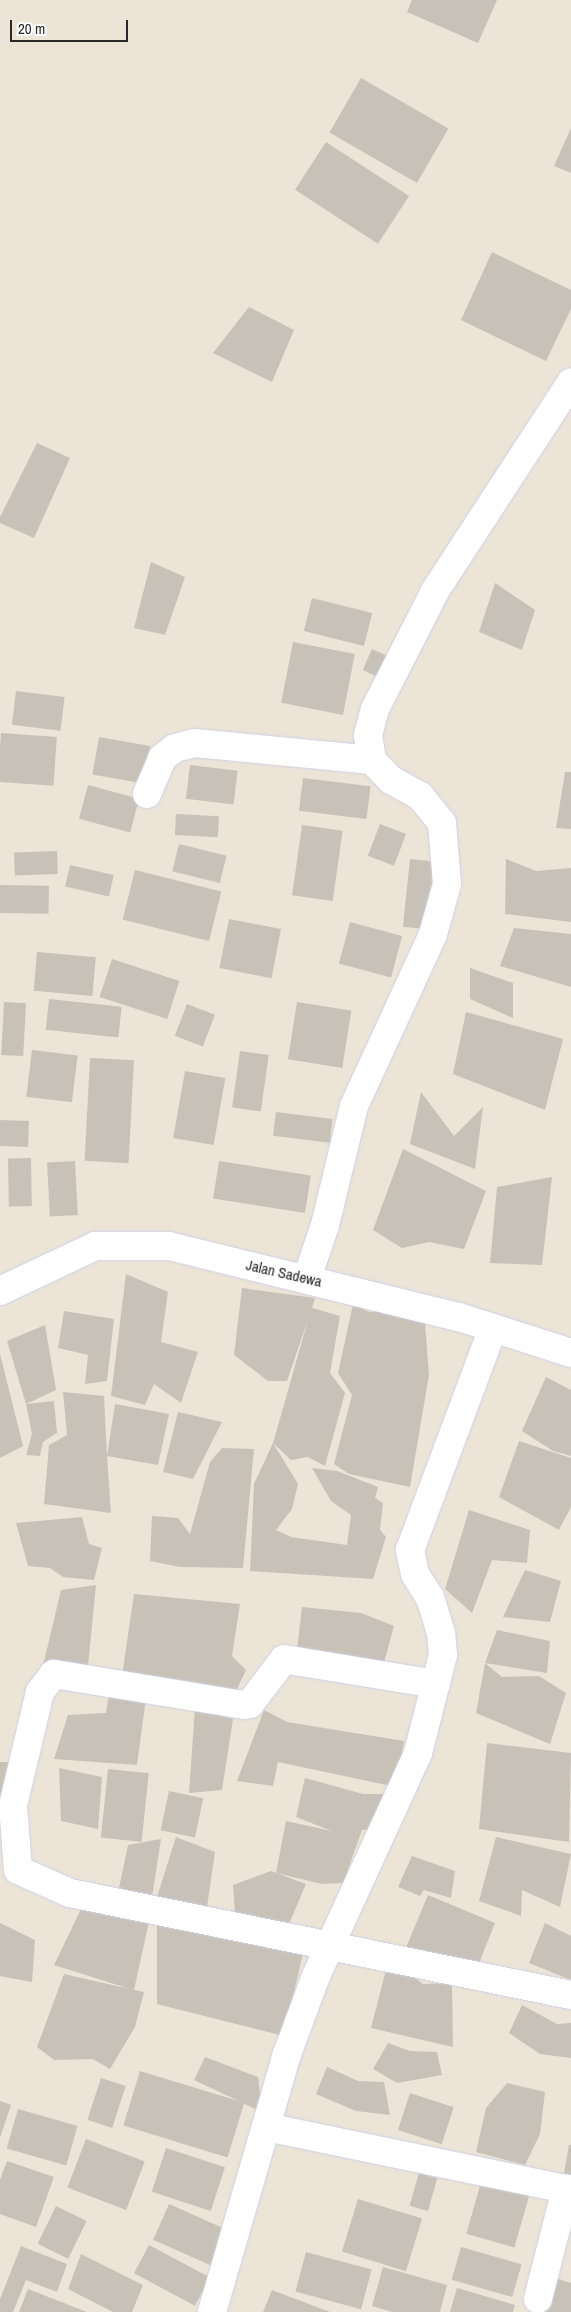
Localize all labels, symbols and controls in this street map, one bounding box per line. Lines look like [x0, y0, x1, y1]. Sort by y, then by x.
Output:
scale bar [12, 10, 130, 42]
text: 20 m [18, 18, 45, 39]
street label: Jalan Sadewa [244, 1256, 324, 1290]

